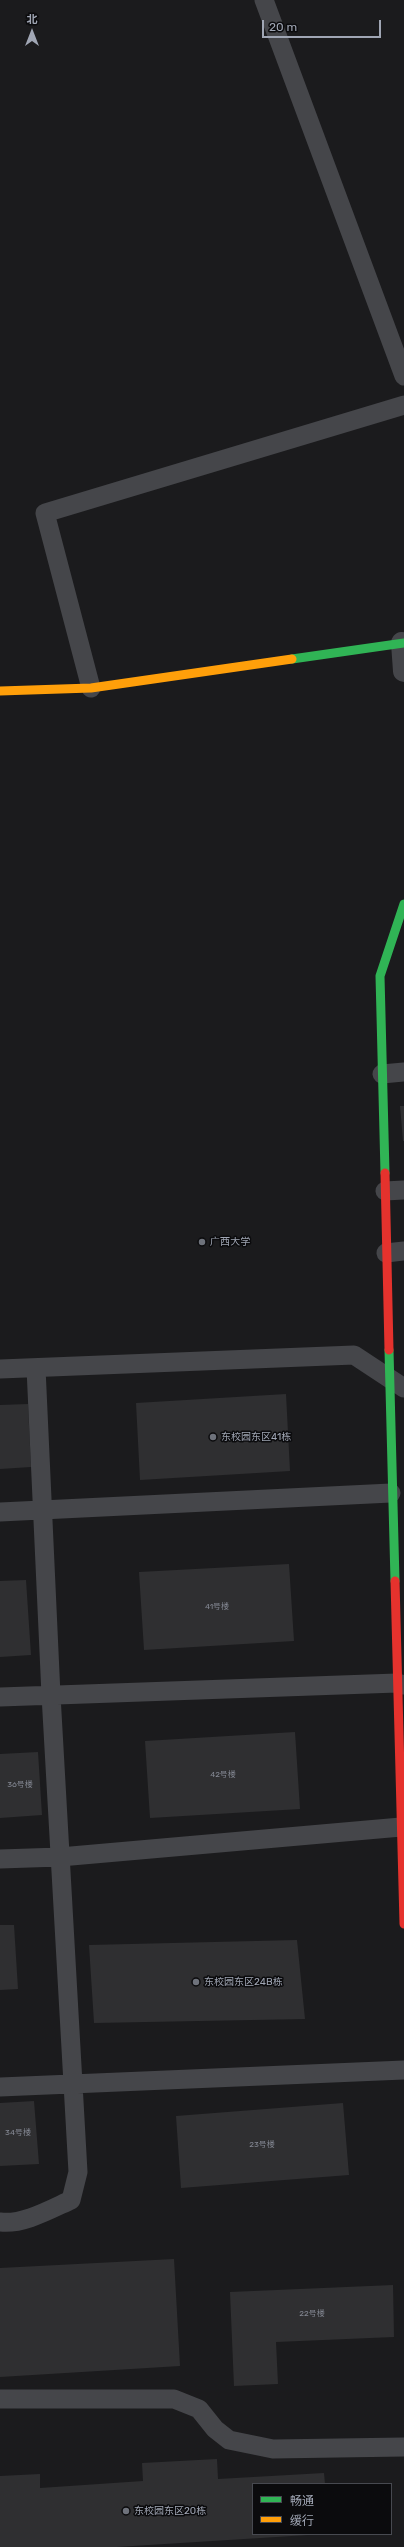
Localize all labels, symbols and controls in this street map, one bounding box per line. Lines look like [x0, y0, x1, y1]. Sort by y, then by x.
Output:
north arrow [12, 12, 52, 52]
scale bar [264, 12, 383, 38]
text: 北 [27, 13, 38, 26]
text: 20 m [269, 20, 297, 34]
place label: 广西大学 [210, 1236, 250, 1248]
marker: 广西大学 [197, 1237, 207, 1247]
place label: 东校园东区41栋 [221, 1431, 291, 1443]
marker: 东校园东区41栋 [208, 1432, 218, 1442]
house number: 41号楼 [205, 1602, 229, 1612]
house number: 42号楼 [210, 1770, 236, 1780]
house number: 36号楼 [7, 1780, 33, 1790]
place label: 东校园东区24B栋 [204, 1976, 283, 1988]
marker: 东校园东区24B栋 [191, 1977, 201, 1987]
house number: 34号楼 [5, 2128, 31, 2138]
house number: 23号楼 [249, 2140, 275, 2150]
house number: 22号楼 [299, 2309, 325, 2319]
legend [252, 2483, 392, 2535]
text: 畅通 [290, 2494, 314, 2508]
place label: 东校园东区20栋 [134, 2505, 206, 2517]
marker: 东校园东区20栋 [121, 2506, 131, 2516]
text: 缓行 [290, 2514, 314, 2528]

